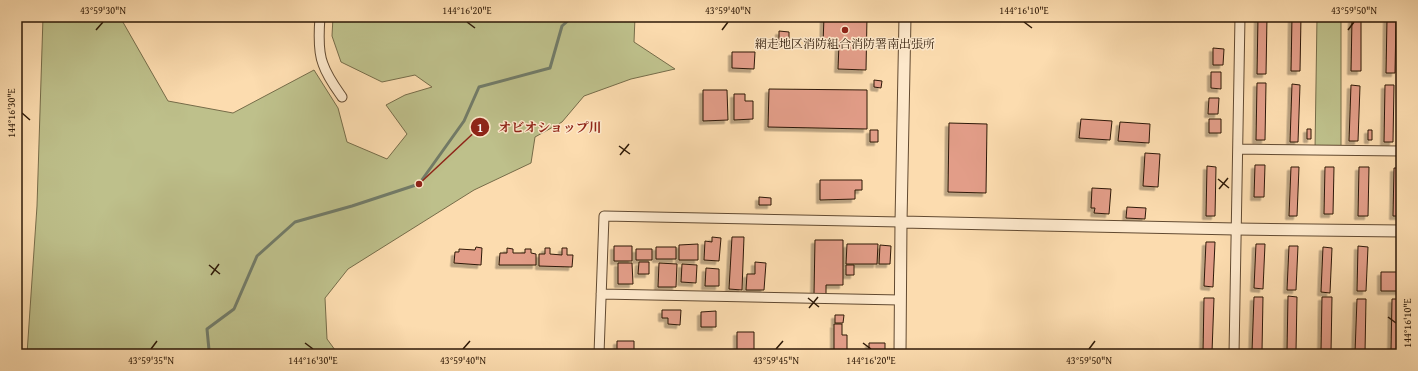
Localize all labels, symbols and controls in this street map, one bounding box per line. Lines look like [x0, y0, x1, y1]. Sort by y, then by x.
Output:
text: 43°59'30"N [80, 3, 126, 18]
text: 144°16'20"E [442, 3, 492, 18]
text: 43°59'40"N [705, 3, 751, 18]
text: 144°16'10"E [999, 3, 1049, 18]
text: 43°59'50"N [1331, 3, 1377, 18]
marker: 網走地区消防組合消防署南出張所 [840, 25, 850, 35]
place label: 網走地区消防組合消防署南出張所 [755, 35, 935, 52]
text: 144°16'30"E [4, 88, 19, 138]
callout: オビオショップ川 [470, 115, 610, 140]
text: オビオショップ川 [498, 118, 602, 137]
text: 1 [477, 119, 483, 136]
text: 144°16'10"E [1400, 298, 1415, 348]
text: 43°59'35"N [128, 353, 174, 368]
text: 144°16'30"E [288, 353, 338, 368]
text: 43°59'40"N [440, 353, 486, 368]
text: 43°59'45"N [753, 353, 799, 368]
text: 144°16'20"E [846, 353, 896, 368]
text: 43°59'50"N [1066, 353, 1112, 368]

